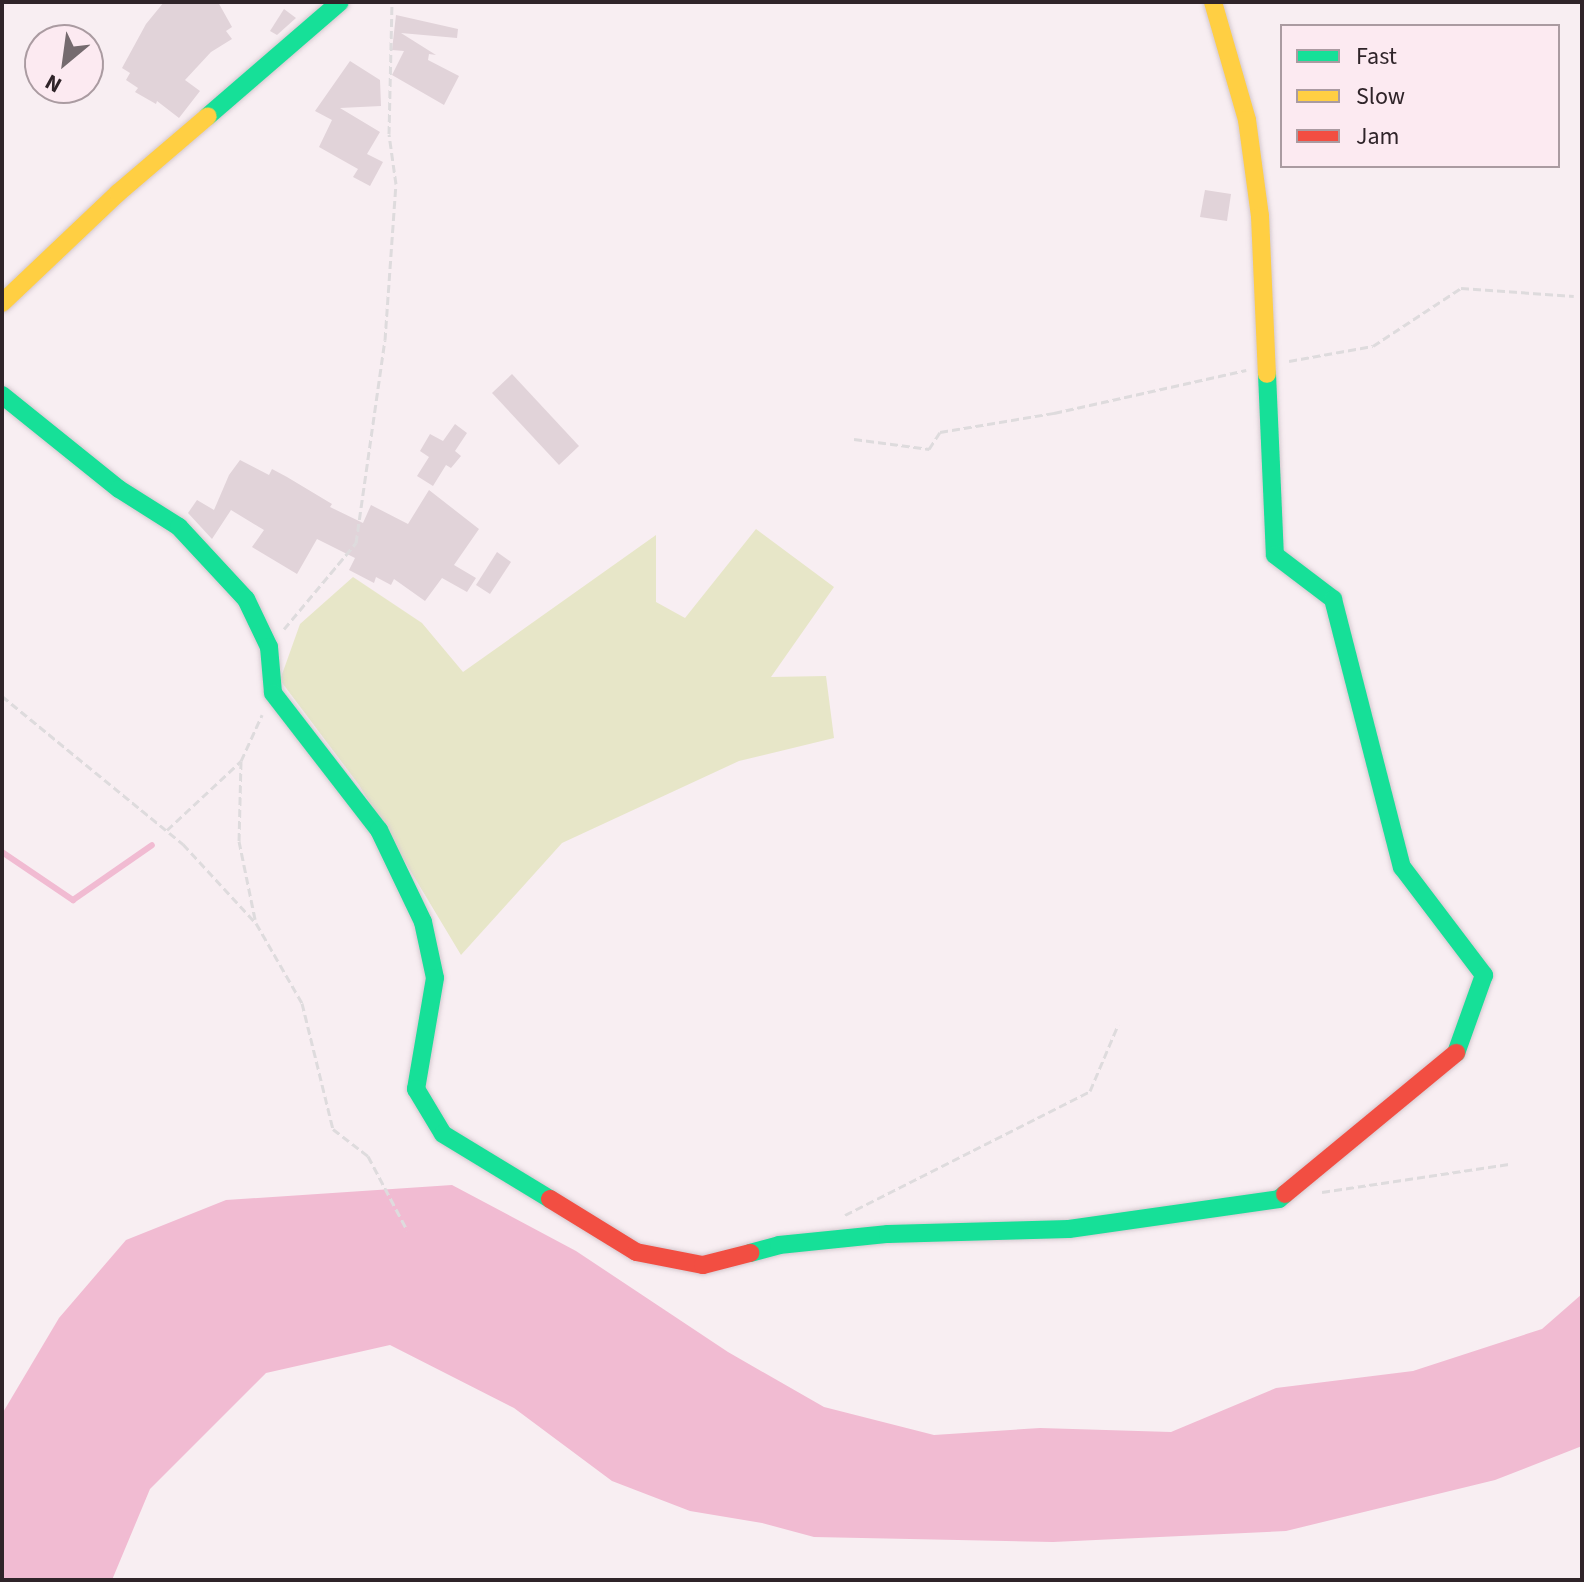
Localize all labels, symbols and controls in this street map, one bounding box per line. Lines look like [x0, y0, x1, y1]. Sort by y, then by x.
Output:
north arrow [24, 24, 104, 104]
legend [1280, 24, 1560, 168]
text: Fast [1356, 39, 1397, 74]
text: N [39, 66, 68, 101]
text: Slow [1356, 79, 1405, 114]
text: Jam [1356, 119, 1400, 154]

